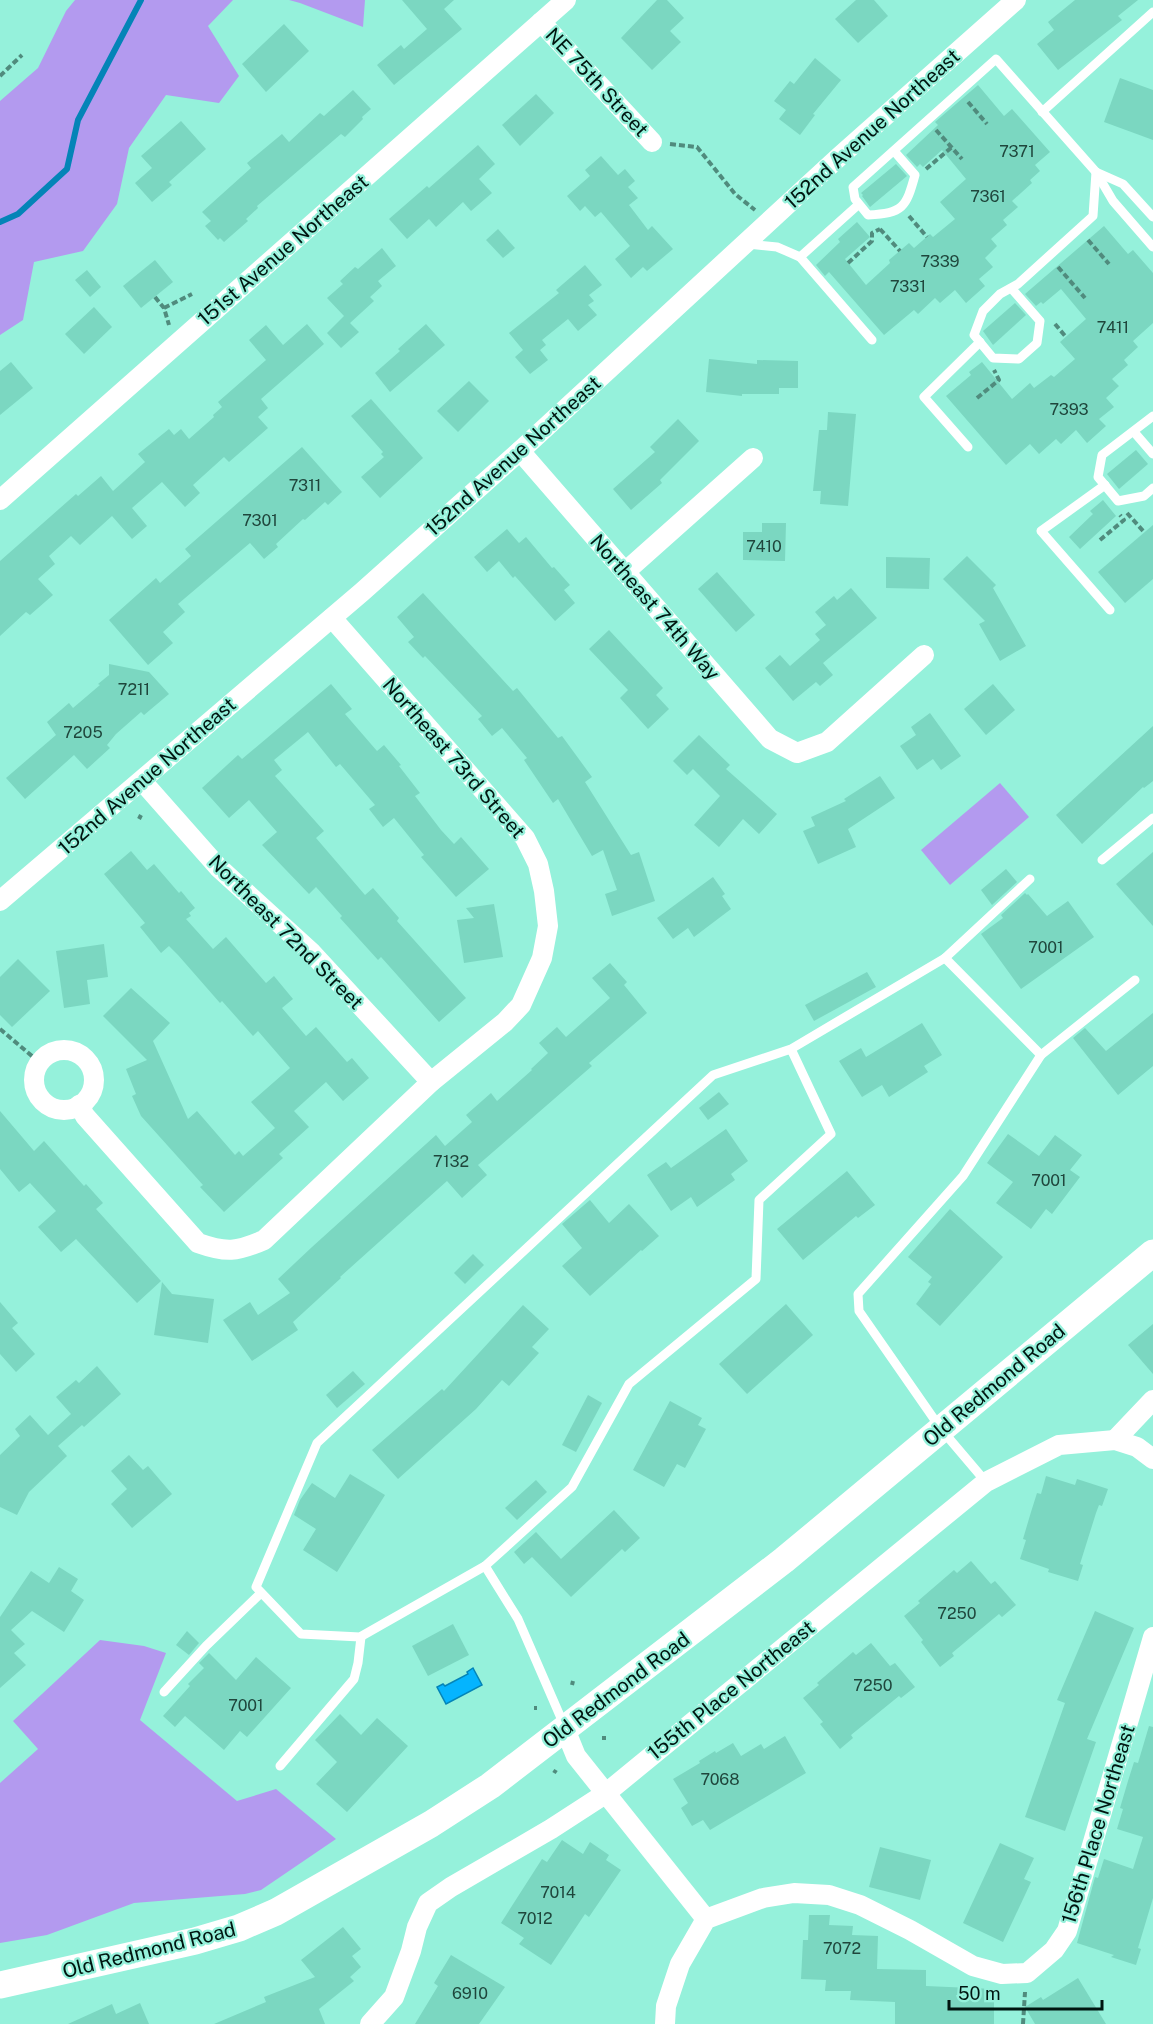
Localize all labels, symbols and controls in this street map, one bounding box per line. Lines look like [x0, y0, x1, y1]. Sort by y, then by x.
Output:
street label: NE 75th Street [541, 23, 653, 141]
street label: 152nd Avenue Northeast [779, 44, 965, 214]
house number: 7371 [999, 142, 1035, 161]
street label: 151st Avenue Northeast [193, 169, 373, 331]
house number: 7361 [970, 187, 1006, 206]
house number: 7339 [920, 252, 960, 271]
house number: 7331 [890, 277, 926, 296]
house number: 7411 [1097, 318, 1129, 337]
street label: 152nd Avenue Northeast [420, 371, 606, 541]
house number: 7393 [1049, 400, 1089, 419]
house number: 7311 [289, 476, 321, 495]
house number: 7301 [242, 511, 278, 530]
street label: Northeast 74th Way [585, 529, 725, 685]
house number: 7410 [746, 537, 782, 556]
street label: Northeast 73rd Street [378, 673, 530, 843]
house number: 7211 [118, 680, 150, 699]
street label: 152nd Avenue Northeast [53, 692, 241, 860]
house number: 7205 [63, 723, 103, 742]
street label: Northeast 72nd Street [204, 850, 368, 1014]
house number: 7001 [1028, 938, 1064, 957]
house number: 7132 [433, 1152, 469, 1171]
house number: 7001 [1031, 1171, 1067, 1190]
street label: Old Redmond Road [918, 1319, 1070, 1451]
house number: 7250 [937, 1604, 977, 1623]
street label: 155th Place Northeast [643, 1615, 819, 1765]
street label: Old Redmond Road [538, 1627, 694, 1753]
house number: 7250 [853, 1676, 893, 1695]
house number: 7001 [228, 1696, 264, 1715]
street label: 156th Place Northeast [1056, 1721, 1140, 1927]
house number: 7068 [700, 1770, 740, 1789]
house number: 7014 [540, 1883, 576, 1902]
house number: 7012 [517, 1909, 553, 1928]
street label: Old Redmond Road [60, 1917, 238, 1983]
house number: 7072 [823, 1939, 861, 1958]
scale bar [949, 1973, 1102, 2011]
text: 50 m [958, 1983, 1001, 2004]
house number: 6910 [452, 1984, 488, 2003]

